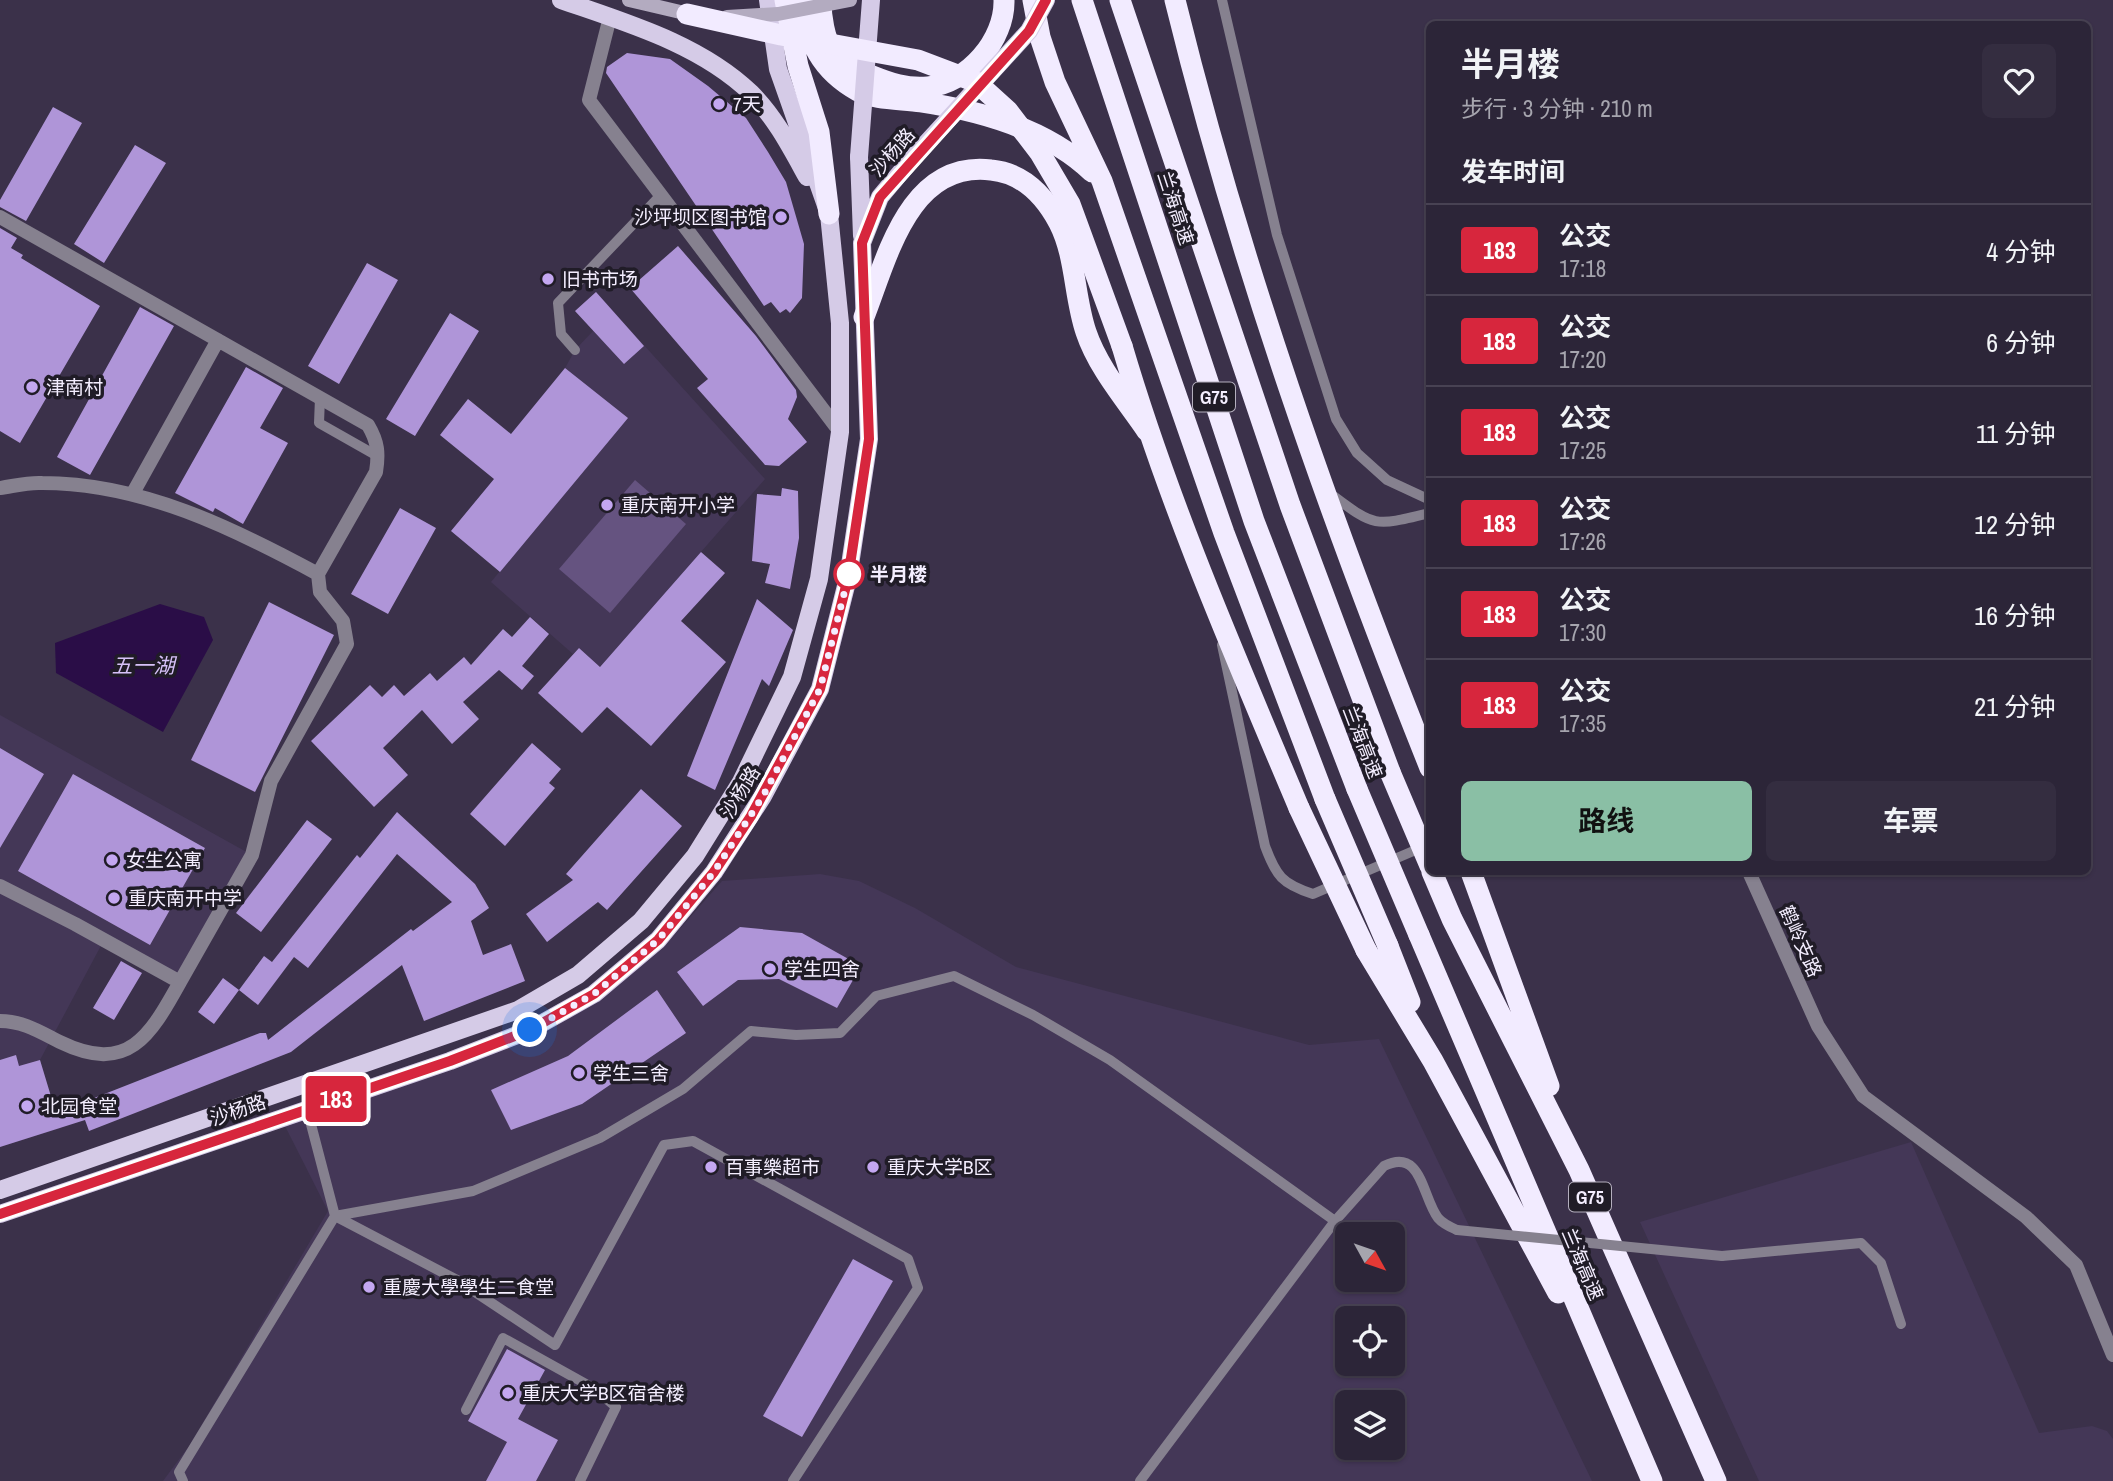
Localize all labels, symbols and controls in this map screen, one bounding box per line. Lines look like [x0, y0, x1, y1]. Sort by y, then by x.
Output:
text: 半月楼 [1461, 42, 1560, 86]
button: heart [1982, 44, 2056, 118]
place label: 7天 [733, 91, 761, 117]
text: 步行 · 3 分钟 · 210 m [1461, 93, 1653, 124]
marker: 7天 [711, 96, 727, 112]
street label: 沙杨路 [863, 122, 921, 182]
text: 发车时间 [1461, 154, 1565, 189]
street label: 兰海高速 [1152, 168, 1200, 248]
place label: 沙坪坝区图书馆 [634, 204, 767, 230]
marker: 沙坪坝区图书馆 [773, 209, 789, 225]
text: 公交 [1559, 218, 1611, 253]
text: 183 [1483, 234, 1516, 266]
text: 4 分钟 [1986, 234, 2056, 269]
text: 17:18 [1559, 253, 1606, 284]
place label: 旧书市场 [562, 266, 638, 292]
marker: 旧书市场 [540, 271, 556, 287]
text: 公交 [1559, 309, 1611, 344]
text: 183 [1483, 325, 1516, 357]
text: 6 分钟 [1986, 325, 2056, 360]
text: 17:20 [1559, 344, 1606, 375]
place label: 津南村 [46, 374, 103, 400]
marker: 津南村 [24, 379, 40, 395]
road number: G75 [1193, 382, 1235, 412]
text: 公交 [1559, 400, 1611, 435]
text: 183 [1483, 416, 1516, 448]
text: 11 分钟 [1976, 416, 2056, 451]
text: 17:25 [1559, 435, 1606, 466]
text: 公交 [1559, 491, 1611, 526]
place label: 重庆南开小学 [621, 492, 735, 518]
marker: 重庆南开小学 [599, 497, 615, 513]
text: 183 [1483, 507, 1516, 539]
text: 12 分钟 [1974, 507, 2056, 542]
text: 17:26 [1559, 526, 1606, 557]
marker: 半月楼 [834, 559, 864, 589]
place label: 半月楼 [870, 561, 927, 587]
text: 公交 [1559, 582, 1611, 617]
text: 183 [1483, 598, 1516, 630]
text: 16 分钟 [1974, 598, 2056, 633]
text: 17:30 [1559, 617, 1606, 648]
water label: 五一湖 [112, 651, 177, 680]
text: 公交 [1559, 673, 1611, 708]
text: 183 [1483, 689, 1516, 721]
text: 21 分钟 [1974, 689, 2056, 724]
street label: 兰海高速 [1337, 702, 1389, 782]
text: 17:35 [1559, 708, 1606, 739]
street label: 沙杨路 [714, 761, 766, 823]
button: 路线 [1461, 781, 1752, 861]
button: 车票 [1766, 781, 2056, 861]
place label: 女生公寓 [126, 847, 202, 873]
marker: 女生公寓 [104, 852, 120, 868]
place label: 重庆南开中学 [128, 885, 242, 911]
marker: 重庆南开中学 [106, 890, 122, 906]
street label: 鹤岭支路 [1774, 901, 1828, 981]
place label: 学生四舍 [784, 956, 860, 982]
marker: 学生四舍 [762, 961, 778, 977]
your location [512, 1012, 547, 1047]
place label: 学生三舍 [593, 1060, 669, 1086]
marker: 学生三舍 [571, 1065, 587, 1081]
line badge: 183 [296, 1076, 376, 1122]
text: 183 [320, 1083, 352, 1115]
street label: 沙杨路 [207, 1088, 269, 1132]
place label: 北园食堂 [41, 1093, 117, 1119]
marker: 北园食堂 [19, 1098, 35, 1114]
place label: 百事樂超市 [725, 1154, 820, 1180]
place label: 重庆大学B区 [887, 1154, 992, 1180]
marker: 百事樂超市 [703, 1159, 719, 1175]
marker: 重庆大学B区 [865, 1159, 881, 1175]
road number: G75 [1569, 1182, 1611, 1212]
north arrow [1335, 1222, 1405, 1292]
map controls [1335, 1222, 1405, 1460]
street label: 兰海高速 [1556, 1224, 1610, 1304]
place label: 重慶大學學生二食堂 [383, 1274, 554, 1300]
marker: 重慶大學學生二食堂 [361, 1279, 377, 1295]
button: locate [1335, 1306, 1405, 1376]
place label: 重庆大学B区宿舍楼 [522, 1380, 684, 1406]
marker: 重庆大学B区宿舍楼 [500, 1385, 516, 1401]
button: layers [1335, 1390, 1405, 1460]

